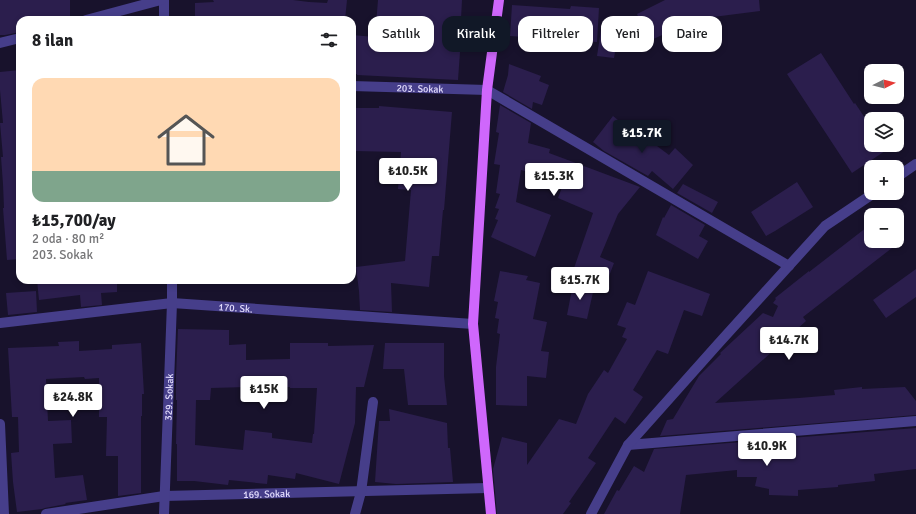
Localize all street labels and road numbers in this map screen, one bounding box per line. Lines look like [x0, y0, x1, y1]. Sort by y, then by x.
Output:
street label: 203. Sokak [396, 82, 444, 96]
street label: 170. Sk. [218, 301, 253, 316]
street label: 329. Sokak [163, 373, 176, 421]
street label: 169. Sokak [243, 488, 290, 501]

